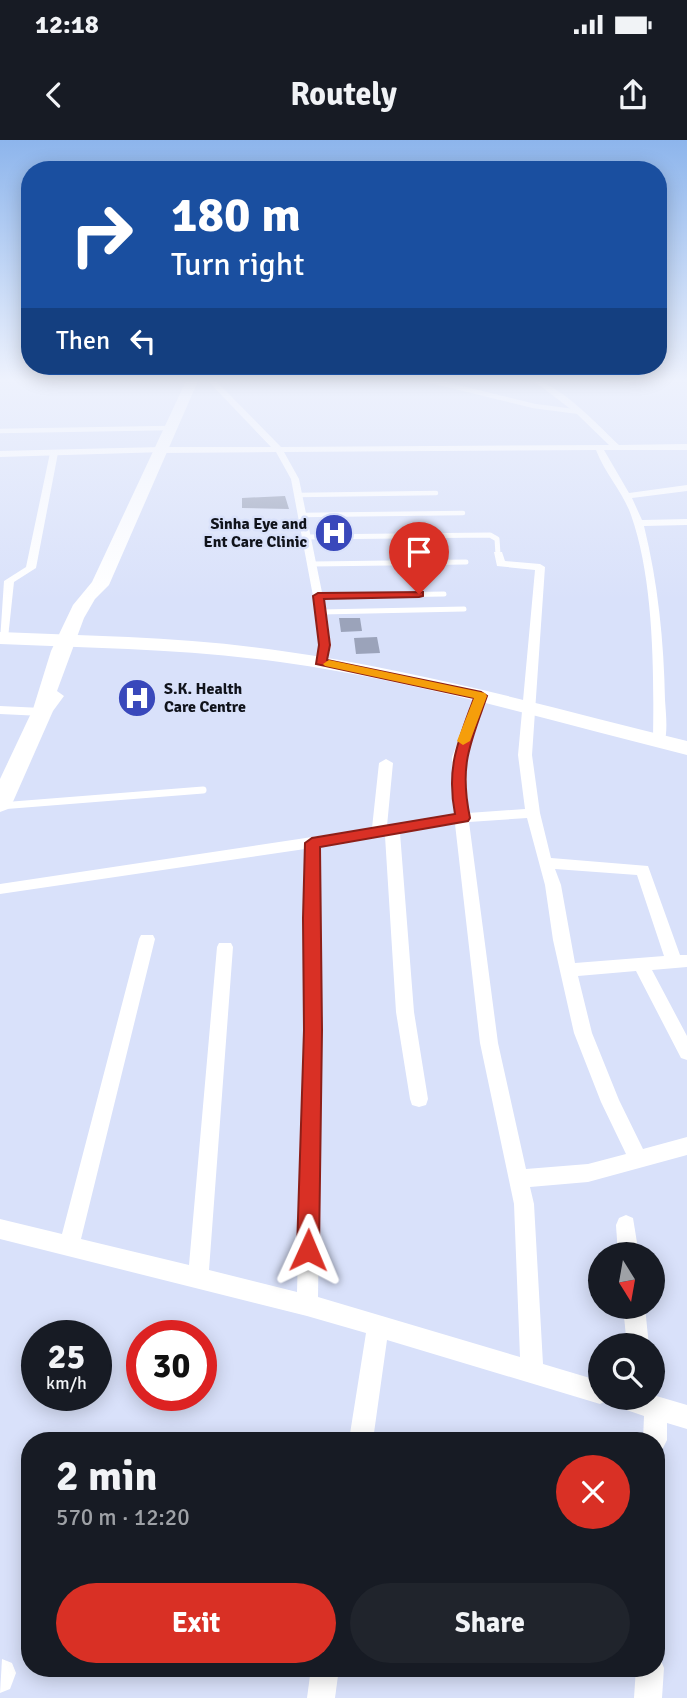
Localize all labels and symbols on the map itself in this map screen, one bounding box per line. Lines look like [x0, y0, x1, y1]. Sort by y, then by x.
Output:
hospital icon: Sinha Eye and Ent Care Clinic [313, 512, 355, 554]
place label: Sinha Eye and Ent Care Clinic [204, 514, 307, 552]
pin [389, 522, 449, 594]
hospital icon: S.K. Health Care Centre [116, 677, 158, 719]
place label: S.K. Health Care Centre [164, 679, 246, 717]
position arrow [271, 1213, 345, 1287]
north arrow [588, 1242, 665, 1320]
speed limit sign: 30 [126, 1320, 217, 1411]

